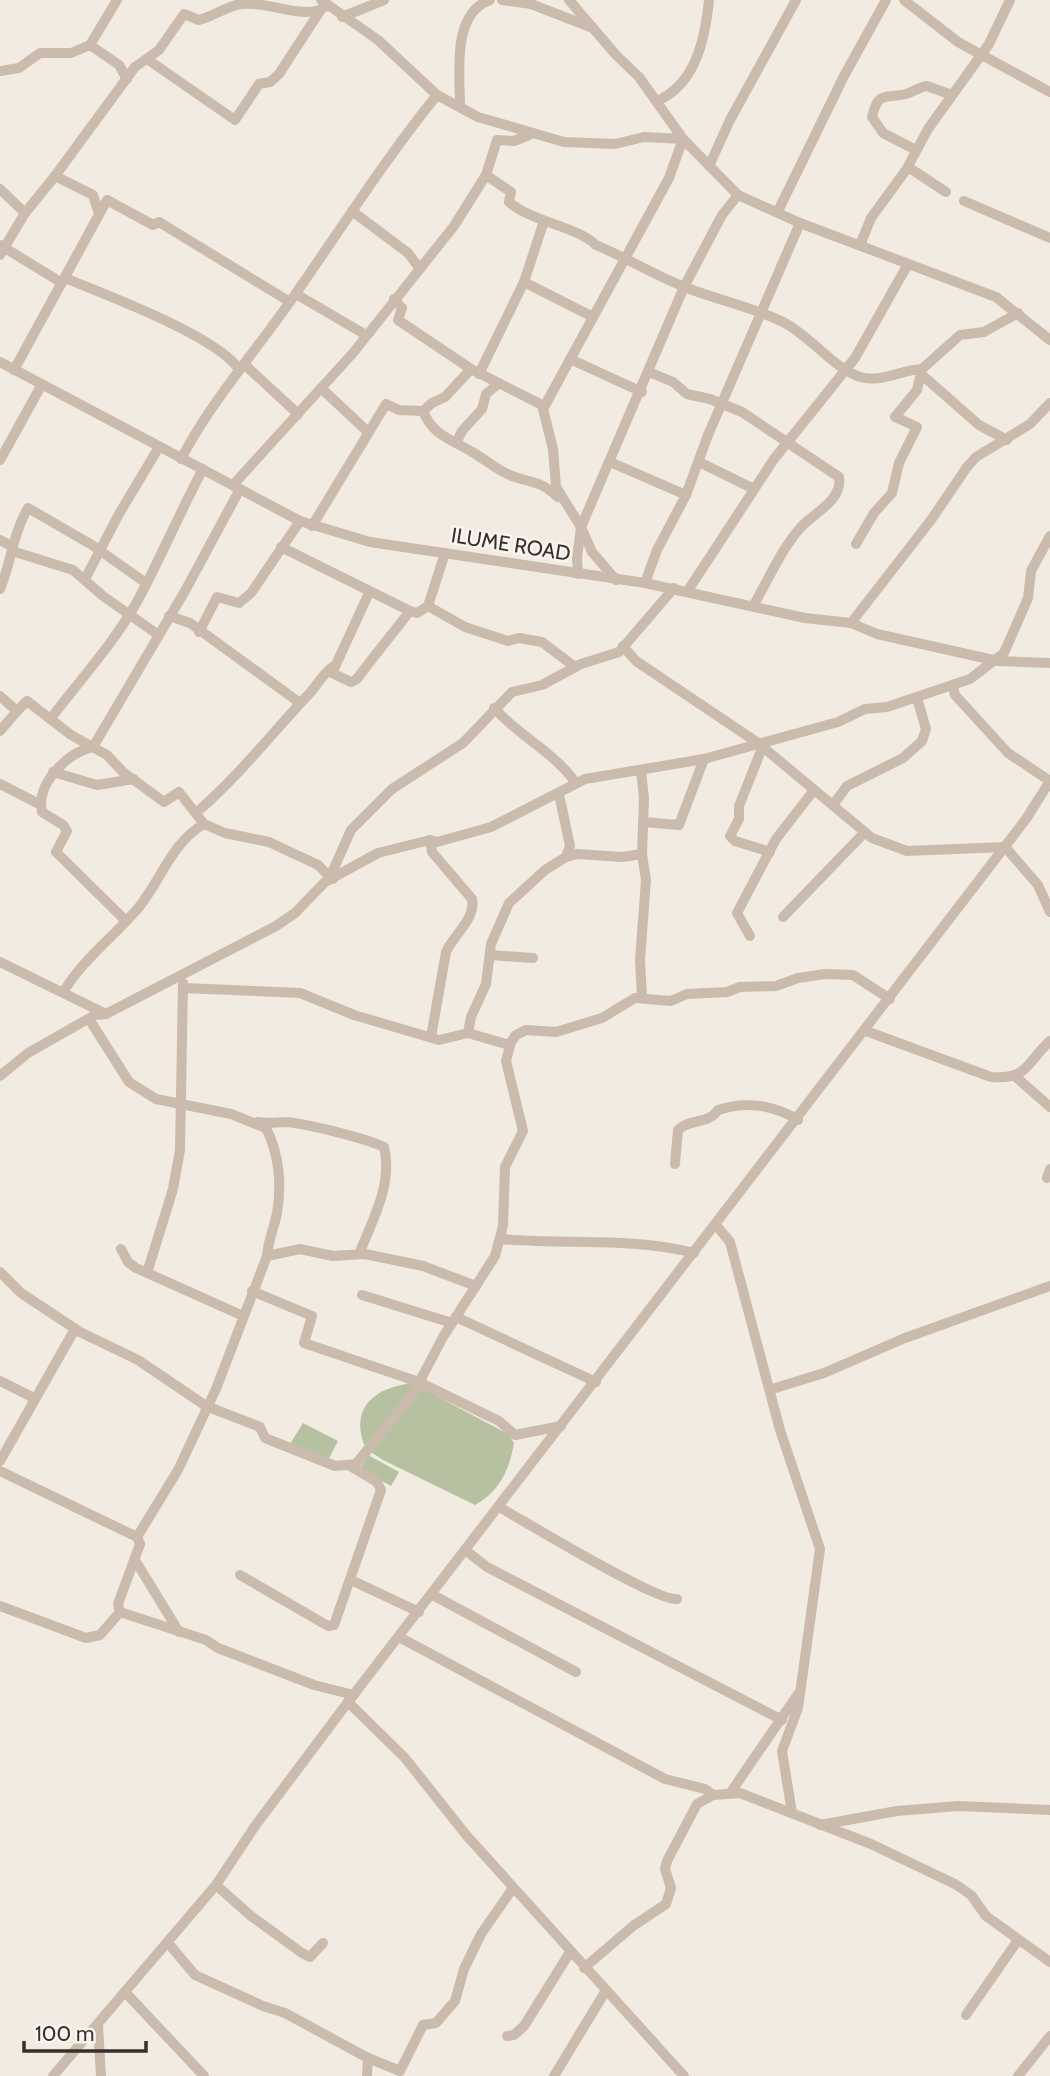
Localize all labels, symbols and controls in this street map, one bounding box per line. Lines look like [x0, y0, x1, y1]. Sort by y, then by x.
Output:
street label: ILUME ROAD [449, 522, 573, 566]
scale bar [24, 2010, 147, 2054]
text: 100 m [35, 2021, 94, 2046]

